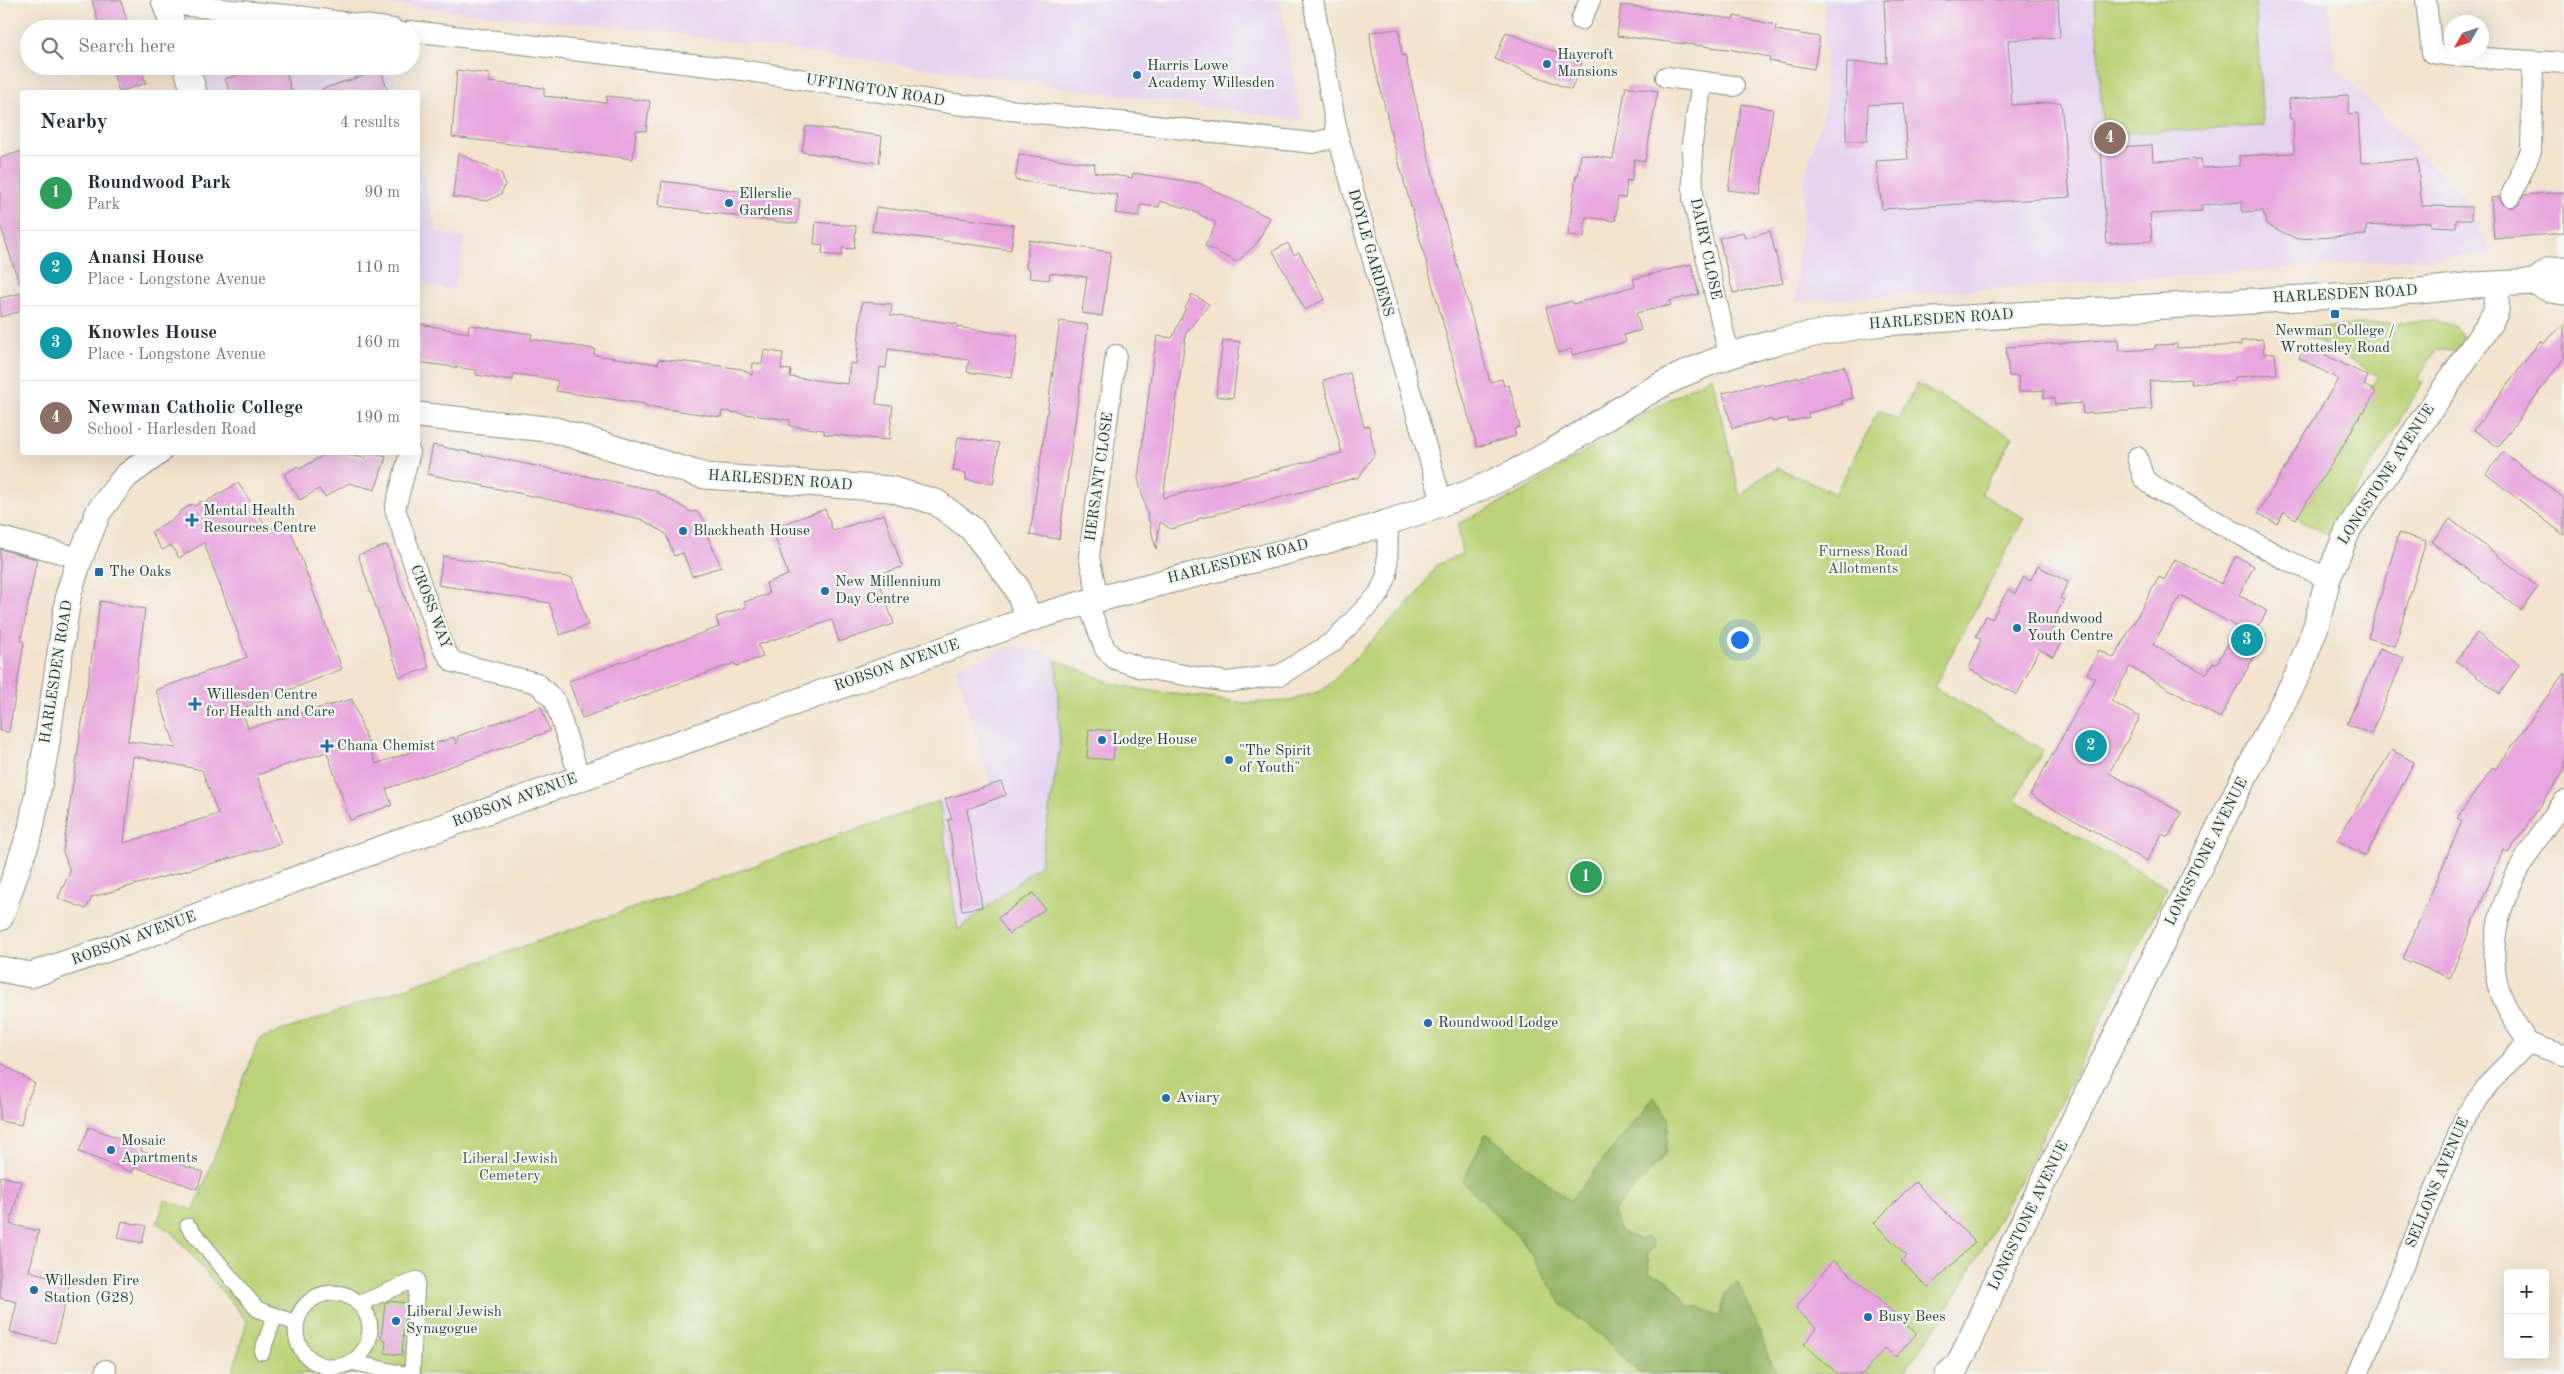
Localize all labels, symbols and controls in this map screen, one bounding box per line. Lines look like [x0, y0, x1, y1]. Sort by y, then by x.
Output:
north arrow [2444, 15, 2489, 60]
search box [20, 20, 420, 75]
icon: search [38, 34, 66, 62]
text: Search here [78, 38, 175, 57]
place label: Haycroft Mansions [1557, 48, 1618, 80]
marker: Haycroft Mansions [1541, 58, 1553, 70]
place label: Harris Lowe Academy Willesden [1147, 59, 1275, 91]
marker: Harris Lowe Academy Willesden [1131, 69, 1143, 81]
street label: UFFINGTON ROAD [804, 73, 946, 109]
text: Nearby [40, 112, 108, 133]
text: 4 results [340, 115, 400, 131]
pin: 4 [2094, 119, 2126, 157]
text: Roundwood Park [87, 174, 231, 193]
text: 1 [51, 185, 61, 201]
text: 90 m [364, 185, 400, 201]
place label: Ellerslie Gardens [739, 187, 793, 219]
street label: DOYLE GARDENS [1345, 187, 1395, 319]
text: Park [87, 197, 120, 213]
marker: Ellerslie Gardens [723, 197, 735, 209]
street label: DAIRY CLOSE [1687, 197, 1723, 301]
text: Anansi House [87, 249, 204, 268]
text: 2 [51, 260, 61, 276]
text: 110 m [355, 260, 400, 276]
text: Place · Longstone Avenue [87, 272, 266, 288]
street label: HARLESDEN ROAD [2272, 284, 2418, 306]
street label: HARLESDEN ROAD [1868, 307, 2014, 333]
marker: Newman College / Wrottesley Road [2329, 308, 2341, 320]
text: Knowles House [87, 324, 217, 343]
place label: Newman College / Wrottesley Road [2275, 324, 2395, 356]
text: 3 [51, 335, 61, 351]
text: 160 m [355, 335, 400, 351]
text: Place · Longstone Avenue [87, 347, 266, 363]
text: Newman Catholic College [87, 399, 303, 418]
street label: LONGSTONE AVENUE [2336, 402, 2438, 548]
text: 4 [51, 410, 61, 426]
text: 190 m [355, 410, 400, 426]
street label: HERSANT CLOSE [1084, 412, 1116, 542]
text: School · Harlesden Road [87, 422, 256, 438]
street label: HARLESDEN ROAD [707, 468, 853, 494]
place label: Mental Health Resources Centre [203, 504, 316, 536]
marker: Mental Health Resources Centre [185, 513, 199, 527]
place label: Blackheath House [693, 524, 810, 539]
marker: Blackheath House [677, 525, 689, 537]
street label: HARLESDEN ROAD [1166, 537, 1310, 587]
park label: Furness Road Allotments [1818, 545, 1908, 577]
street label: CROSS WAY [407, 563, 453, 651]
place label: The Oaks [109, 565, 171, 580]
marker: The Oaks [93, 566, 105, 578]
place label: New Millennium Day Centre [835, 575, 941, 607]
marker: New Millennium Day Centre [819, 585, 831, 597]
street label: HARLESDEN ROAD [38, 599, 76, 745]
place label: Roundwood Youth Centre [2027, 612, 2113, 644]
pin: 3 [2231, 621, 2263, 659]
marker: Roundwood Youth Centre [2011, 622, 2023, 634]
your location [1727, 627, 1753, 653]
street label: ROBSON AVENUE [832, 637, 962, 695]
place label: Willesden Centre for Health and Care [206, 688, 335, 720]
marker: Willesden Centre for Health and Care [188, 697, 202, 711]
pin: 2 [2075, 727, 2107, 765]
place label: Lodge House [1112, 733, 1197, 748]
marker: Lodge House [1096, 734, 1108, 746]
place label: Chana Chemist [337, 739, 435, 754]
marker: Chana Chemist [321, 740, 333, 752]
place label: "The Spirit of Youth" [1239, 744, 1311, 776]
marker: "The Spirit of Youth" [1223, 754, 1235, 766]
street label: ROBSON AVENUE [451, 771, 579, 831]
street label: LONGSTONE AVENUE [2163, 776, 2251, 928]
pin: 1 [1570, 858, 1602, 896]
street label: ROBSON AVENUE [70, 909, 198, 969]
place label: Roundwood Lodge [1438, 1016, 1558, 1031]
marker: Roundwood Lodge [1422, 1017, 1434, 1029]
place label: Aviary [1176, 1091, 1220, 1106]
marker: Aviary [1160, 1092, 1172, 1104]
street label: SELLONS AVENUE [2404, 1116, 2472, 1250]
place label: Mosaic Apartments [121, 1134, 198, 1166]
street label: LONGSTONE AVENUE [1986, 1139, 2072, 1293]
marker: Mosaic Apartments [105, 1144, 117, 1156]
park label: Liberal Jewish Cemetery [462, 1152, 558, 1184]
map controls [2504, 1269, 2549, 1359]
button: + [2504, 1269, 2549, 1314]
place label: Willesden Fire Station (G28) [44, 1274, 139, 1306]
marker: Willesden Fire Station (G28) [28, 1284, 40, 1296]
place label: Liberal Jewish Synagogue [406, 1305, 502, 1337]
place label: Busy Bees [1878, 1310, 1946, 1325]
marker: Busy Bees [1862, 1311, 1874, 1323]
button: − [2504, 1314, 2549, 1359]
marker: Liberal Jewish Synagogue [390, 1315, 402, 1327]

